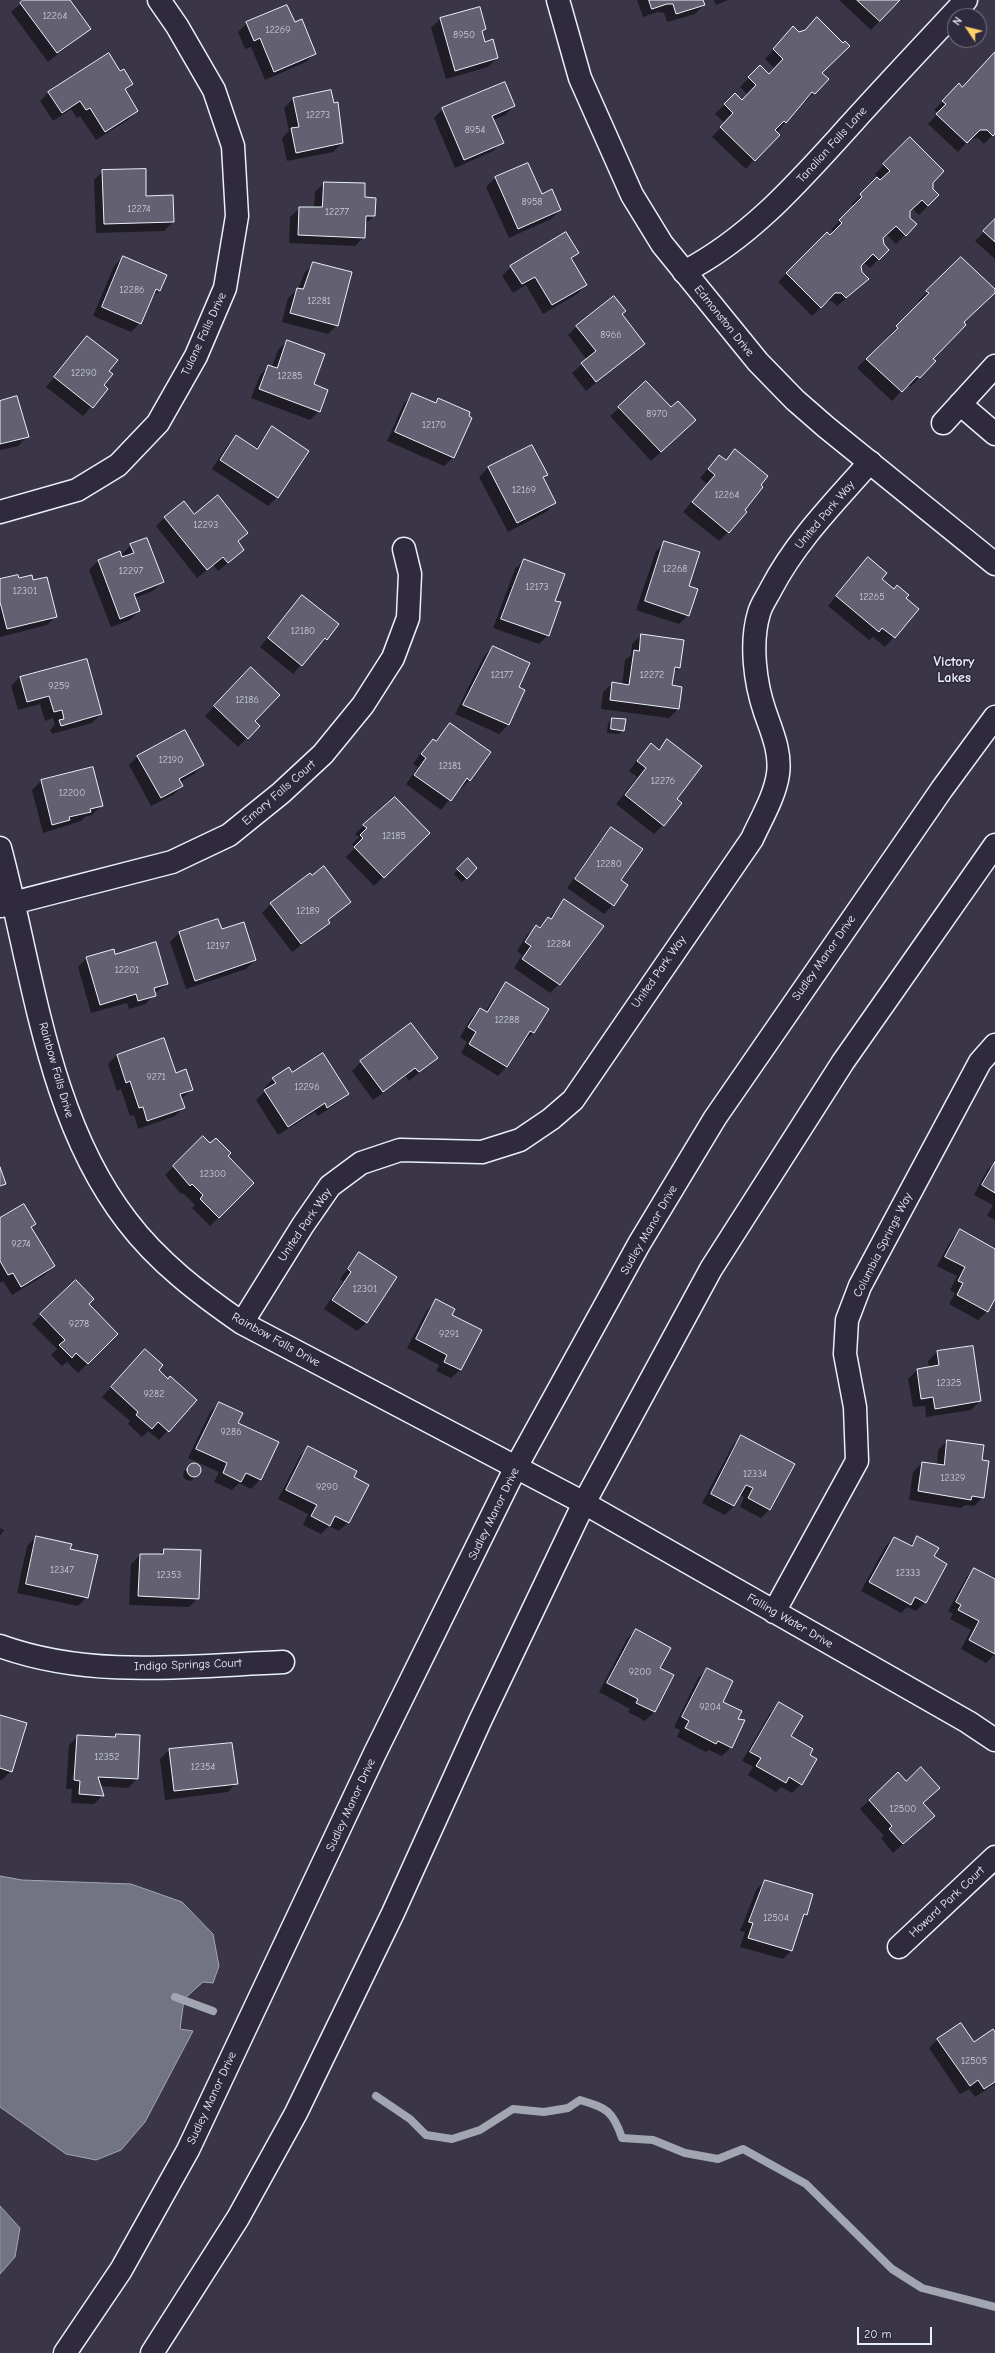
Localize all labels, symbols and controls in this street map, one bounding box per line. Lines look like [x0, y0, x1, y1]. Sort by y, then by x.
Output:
north arrow [947, 8, 987, 48]
house number: 12264 [43, 10, 67, 22]
text: N [950, 15, 965, 28]
house number: 12269 [265, 24, 291, 36]
house number: 8950 [453, 29, 475, 41]
street label: Tanalian Falls Lane [794, 104, 870, 186]
house number: 12273 [306, 109, 330, 121]
house number: 8954 [465, 124, 485, 136]
house number: 8958 [521, 196, 543, 208]
house number: 12274 [127, 203, 151, 215]
house number: 12277 [325, 206, 349, 218]
street label: Edmonston Drive [691, 283, 757, 359]
house number: 12286 [120, 284, 144, 296]
street label: Tulane Falls Drive [178, 290, 230, 378]
house number: 12281 [307, 295, 331, 307]
house number: 8966 [600, 329, 622, 341]
house number: 12290 [71, 367, 97, 379]
house number: 12285 [278, 370, 302, 382]
house number: 8970 [646, 408, 668, 420]
house number: 12170 [422, 419, 446, 431]
street label: United Park Way [792, 478, 858, 552]
house number: 12169 [512, 484, 536, 496]
house number: 12264 [715, 489, 739, 501]
house number: 12293 [194, 519, 218, 531]
house number: 12268 [663, 563, 687, 575]
house number: 12297 [119, 565, 143, 577]
house number: 12173 [526, 581, 548, 593]
house number: 12301 [13, 585, 37, 597]
house number: 12265 [859, 591, 885, 603]
house number: 12180 [291, 625, 315, 637]
district label: Victory Lakes [933, 654, 975, 686]
house number: 12177 [491, 669, 513, 681]
house number: 12272 [640, 669, 664, 681]
house number: 9259 [48, 680, 70, 692]
house number: 12186 [235, 694, 259, 706]
house number: 12190 [159, 754, 183, 766]
street label: Emory Falls Court [239, 757, 319, 829]
house number: 12181 [439, 760, 461, 772]
house number: 12276 [651, 775, 675, 787]
house number: 12200 [59, 787, 85, 799]
house number: 12185 [382, 830, 406, 842]
house number: 12280 [596, 858, 622, 870]
house number: 12189 [296, 905, 320, 917]
street label: Sudley Manor Drive [789, 913, 859, 1003]
street label: United Park Way [629, 933, 689, 1011]
house number: 12284 [547, 938, 571, 950]
house number: 12197 [206, 940, 230, 952]
house number: 12201 [115, 964, 139, 976]
house number: 12288 [495, 1014, 519, 1026]
street label: Rainbow Falls Drive [35, 1020, 77, 1120]
house number: 9271 [146, 1071, 166, 1083]
house number: 12296 [294, 1081, 320, 1093]
house number: 12300 [200, 1168, 226, 1180]
street label: Sudley Manor Drive [618, 1183, 680, 1277]
street label: United Park Way [275, 1186, 335, 1264]
street label: Columbia Springs Way [850, 1190, 916, 1300]
house number: 9274 [11, 1238, 31, 1250]
house number: 12301 [353, 1283, 377, 1295]
street label: Rainbow Falls Drive [229, 1310, 323, 1370]
house number: 9278 [69, 1318, 89, 1330]
house number: 9291 [439, 1328, 459, 1340]
house number: 12325 [937, 1377, 961, 1389]
house number: 9282 [144, 1388, 164, 1400]
house number: 9286 [220, 1426, 242, 1438]
street label: Sudley Manor Drive [465, 1465, 523, 1563]
house number: 12334 [743, 1468, 767, 1480]
house number: 12329 [941, 1472, 965, 1484]
house number: 9290 [316, 1481, 338, 1493]
house number: 12347 [50, 1564, 74, 1576]
house number: 12333 [896, 1567, 920, 1579]
house number: 12353 [157, 1569, 181, 1581]
street label: Falling Water Drive [744, 1591, 836, 1651]
street label: Indigo Springs Court [134, 1656, 242, 1674]
house number: 9200 [629, 1666, 651, 1678]
house number: 9204 [699, 1701, 721, 1713]
house number: 12352 [95, 1751, 119, 1763]
street label: Sudley Manor Drive [323, 1756, 379, 1854]
house number: 12354 [191, 1761, 215, 1773]
house number: 12500 [890, 1803, 916, 1815]
street label: Howard Park Court [906, 1863, 988, 1941]
house number: 12504 [763, 1912, 789, 1924]
street label: Sudley Manor Drive [184, 2049, 240, 2147]
house number: 12505 [961, 2055, 987, 2067]
scale bar [859, 2319, 934, 2345]
text: 20 m [864, 2327, 892, 2341]

